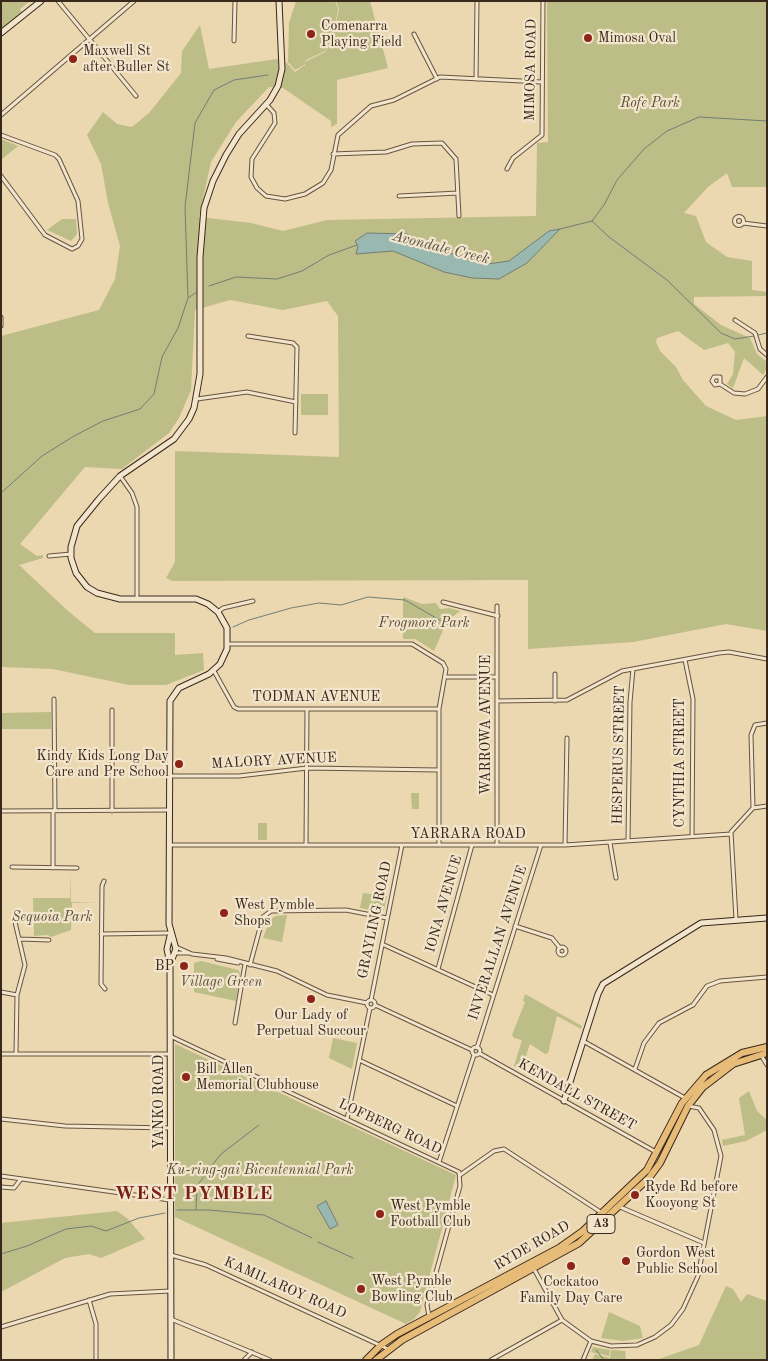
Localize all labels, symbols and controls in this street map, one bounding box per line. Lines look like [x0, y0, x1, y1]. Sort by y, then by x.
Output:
place label: Comenarra Playing Field [321, 18, 402, 50]
street label: MIMOSA ROAD [522, 19, 540, 121]
marker: Comenarra Playing Field [305, 28, 317, 40]
place label: Mimosa Oval [598, 30, 676, 46]
marker: Mimosa Oval [582, 32, 594, 44]
place label: Maxwell St after Buller St [83, 43, 170, 75]
marker: Maxwell St after Buller St [67, 53, 79, 65]
park label: Rofe Park [620, 95, 680, 111]
water label: Avondale Creek [391, 227, 491, 269]
park label: Frogmore Park [378, 615, 470, 631]
street label: WARROWA AVENUE [478, 655, 494, 795]
street label: HESPERUS STREET [609, 685, 629, 825]
street label: TODMAN AVENUE [252, 689, 380, 705]
street label: CYNTHIA STREET [672, 698, 688, 828]
place label: Kindy Kids Long Day Care and Pre School [36, 748, 169, 780]
street label: MALORY AVENUE [211, 749, 337, 773]
marker: Kindy Kids Long Day Care and Pre School [173, 758, 185, 770]
street label: YARRARA ROAD [410, 826, 526, 842]
street label: IONA AVENUE [422, 853, 466, 955]
street label: GRAYLING ROAD [354, 860, 396, 980]
street label: INVERALLAN AVENUE [465, 863, 531, 1023]
place label: West Pymble Shops [234, 897, 314, 930]
marker: West Pymble Shops [218, 907, 230, 919]
park label: Sequoia Park [12, 909, 92, 925]
place label: BP [155, 958, 174, 974]
marker: BP [178, 960, 190, 972]
park label: Village Green [180, 974, 262, 990]
marker: Our Lady of Perpetual Succour [305, 993, 317, 1005]
place label: Our Lady of Perpetual Succour [256, 1007, 366, 1040]
street label: YANKO ROAD [151, 1055, 167, 1149]
street label: KENDALL STREET [515, 1056, 639, 1134]
place label: Bill Allen Memorial Clubhouse [196, 1061, 319, 1094]
marker: Bill Allen Memorial Clubhouse [180, 1071, 192, 1083]
street label: LOFBERG ROAD [335, 1096, 445, 1158]
park label: Ku-ring-gai Bicentennial Park [167, 1162, 353, 1178]
place label: Ryde Rd before Kooyong St [645, 1179, 738, 1212]
district label: WEST PYMBLE [113, 1183, 275, 1205]
marker: Ryde Rd before Kooyong St [629, 1189, 641, 1201]
place label: West Pymble Football Club [390, 1198, 471, 1230]
marker: West Pymble Football Club [374, 1208, 386, 1220]
road number: A3 [587, 1214, 615, 1234]
street label: RYDE ROAD [491, 1218, 573, 1274]
place label: Gordon West Public School [636, 1245, 718, 1278]
street label: KAMILAROY ROAD [221, 1253, 349, 1323]
marker: Gordon West Public School [620, 1255, 632, 1267]
marker: Cockatoo Family Day Care [565, 1260, 577, 1272]
place label: West Pymble Bowling Club [371, 1273, 453, 1305]
place label: Cockatoo Family Day Care [520, 1274, 622, 1306]
marker: West Pymble Bowling Club [355, 1283, 367, 1295]

